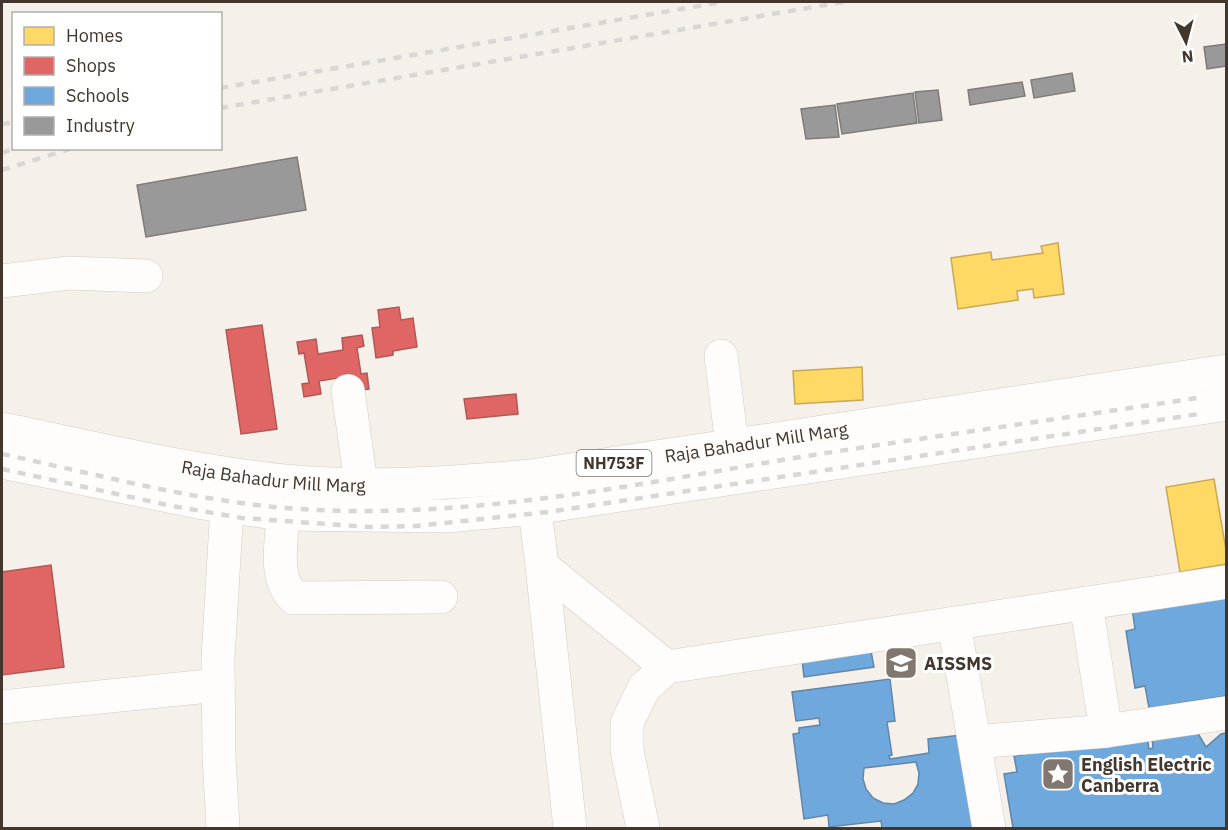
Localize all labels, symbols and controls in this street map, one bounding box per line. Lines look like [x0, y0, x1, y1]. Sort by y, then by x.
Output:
legend [12, 12, 222, 150]
north arrow [1156, 12, 1216, 72]
text: Homes [66, 24, 123, 47]
text: N [1181, 46, 1194, 67]
text: Shops [66, 54, 116, 77]
text: Schools [66, 84, 130, 107]
text: Industry [66, 114, 135, 137]
street label: Raja Bahadur Mill Marg [663, 417, 850, 467]
road number: NH753F [576, 450, 652, 476]
street label: Raja Bahadur Mill Marg [180, 455, 366, 496]
school or university icon: AISSMS [883, 645, 919, 681]
place label: AISSMS [924, 652, 992, 675]
place label: English Electric Canberra [1081, 753, 1212, 797]
place icon: English Electric Canberra [1040, 756, 1076, 792]

